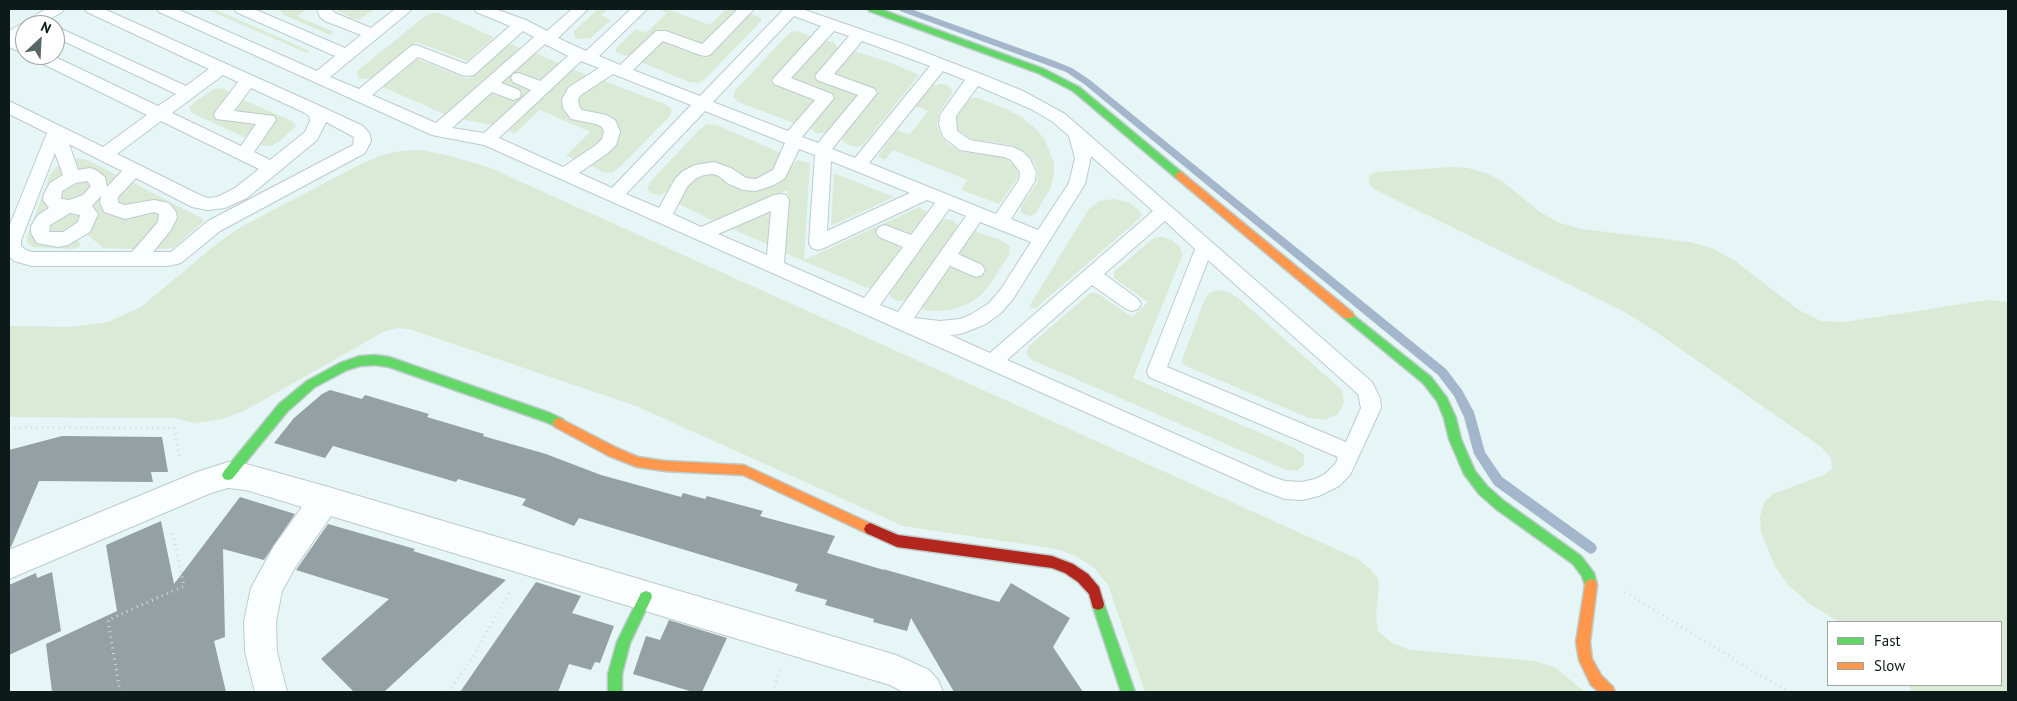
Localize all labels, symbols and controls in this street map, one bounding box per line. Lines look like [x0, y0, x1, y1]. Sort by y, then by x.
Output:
north arrow [15, 15, 65, 65]
text: N [38, 17, 54, 37]
legend [1827, 621, 2002, 686]
text: Fast [1874, 631, 1901, 650]
text: Slow [1874, 656, 1905, 675]

